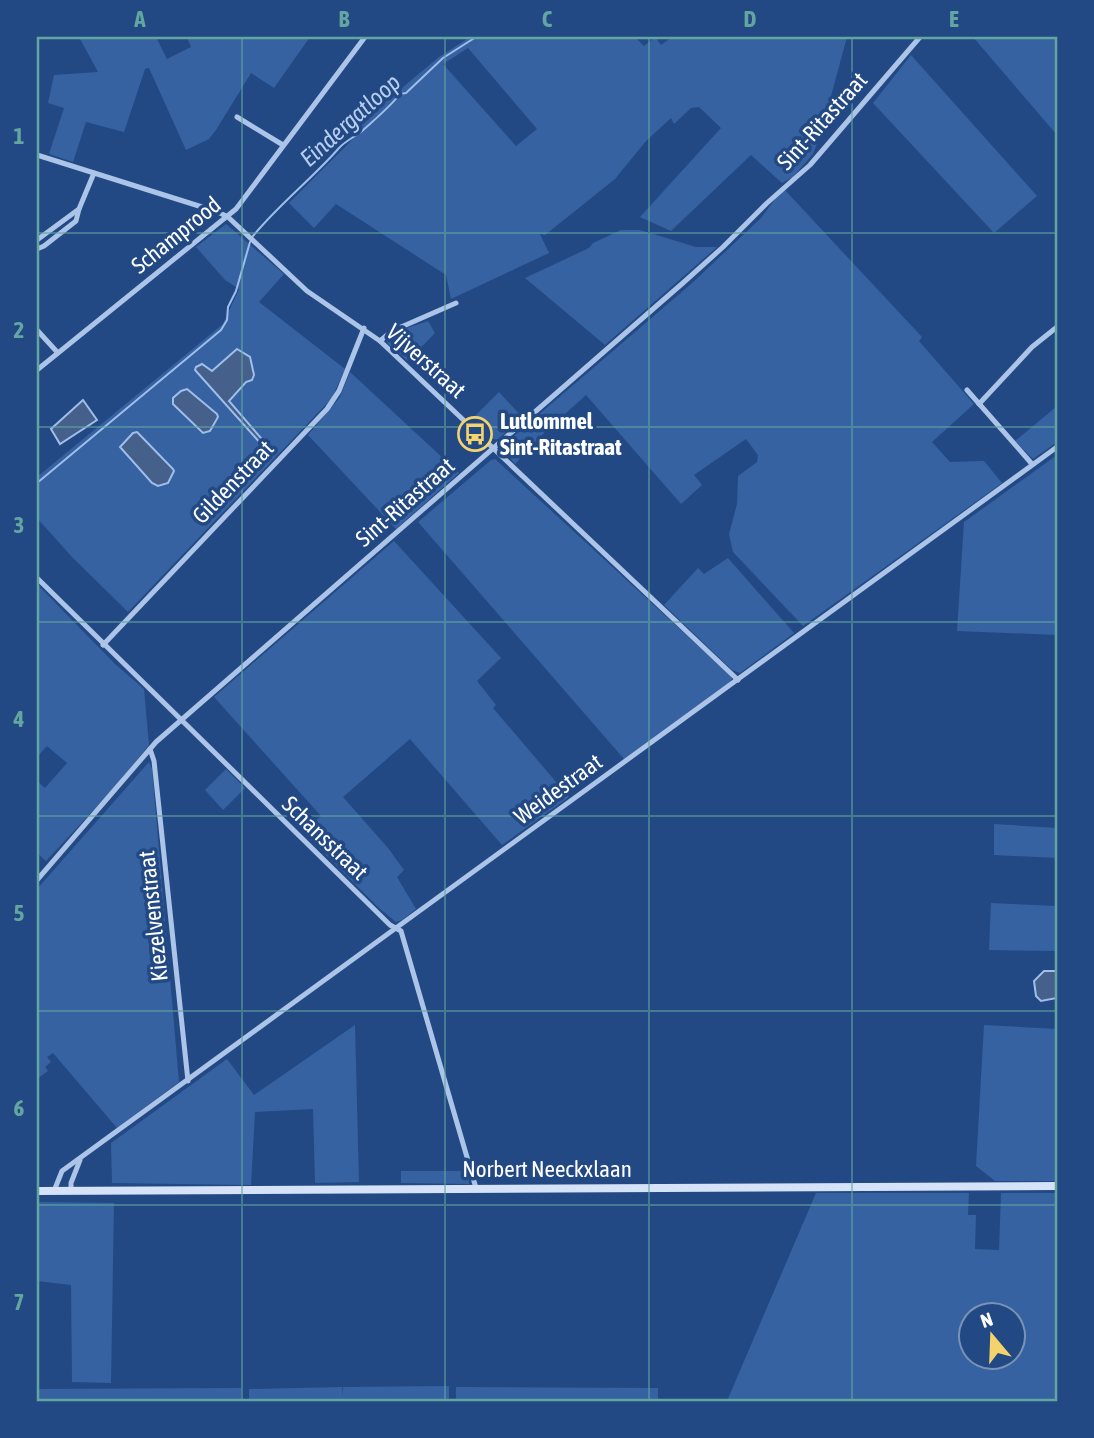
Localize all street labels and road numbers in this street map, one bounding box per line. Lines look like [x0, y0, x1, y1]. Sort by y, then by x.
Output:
street label: Sint-Ritastraat [772, 67, 872, 175]
street label: Schamprood [126, 191, 226, 279]
street label: Vijverstraat [381, 319, 471, 403]
street label: Gildenstraat [187, 435, 279, 529]
street label: Sint-Ritastraat [351, 452, 459, 552]
street label: Weidestraat [509, 748, 607, 830]
street label: Schansstraat [277, 791, 373, 885]
street label: Kiezelvenstraat [133, 849, 173, 983]
street label: Norbert Neeckxlaan [462, 1156, 632, 1182]

